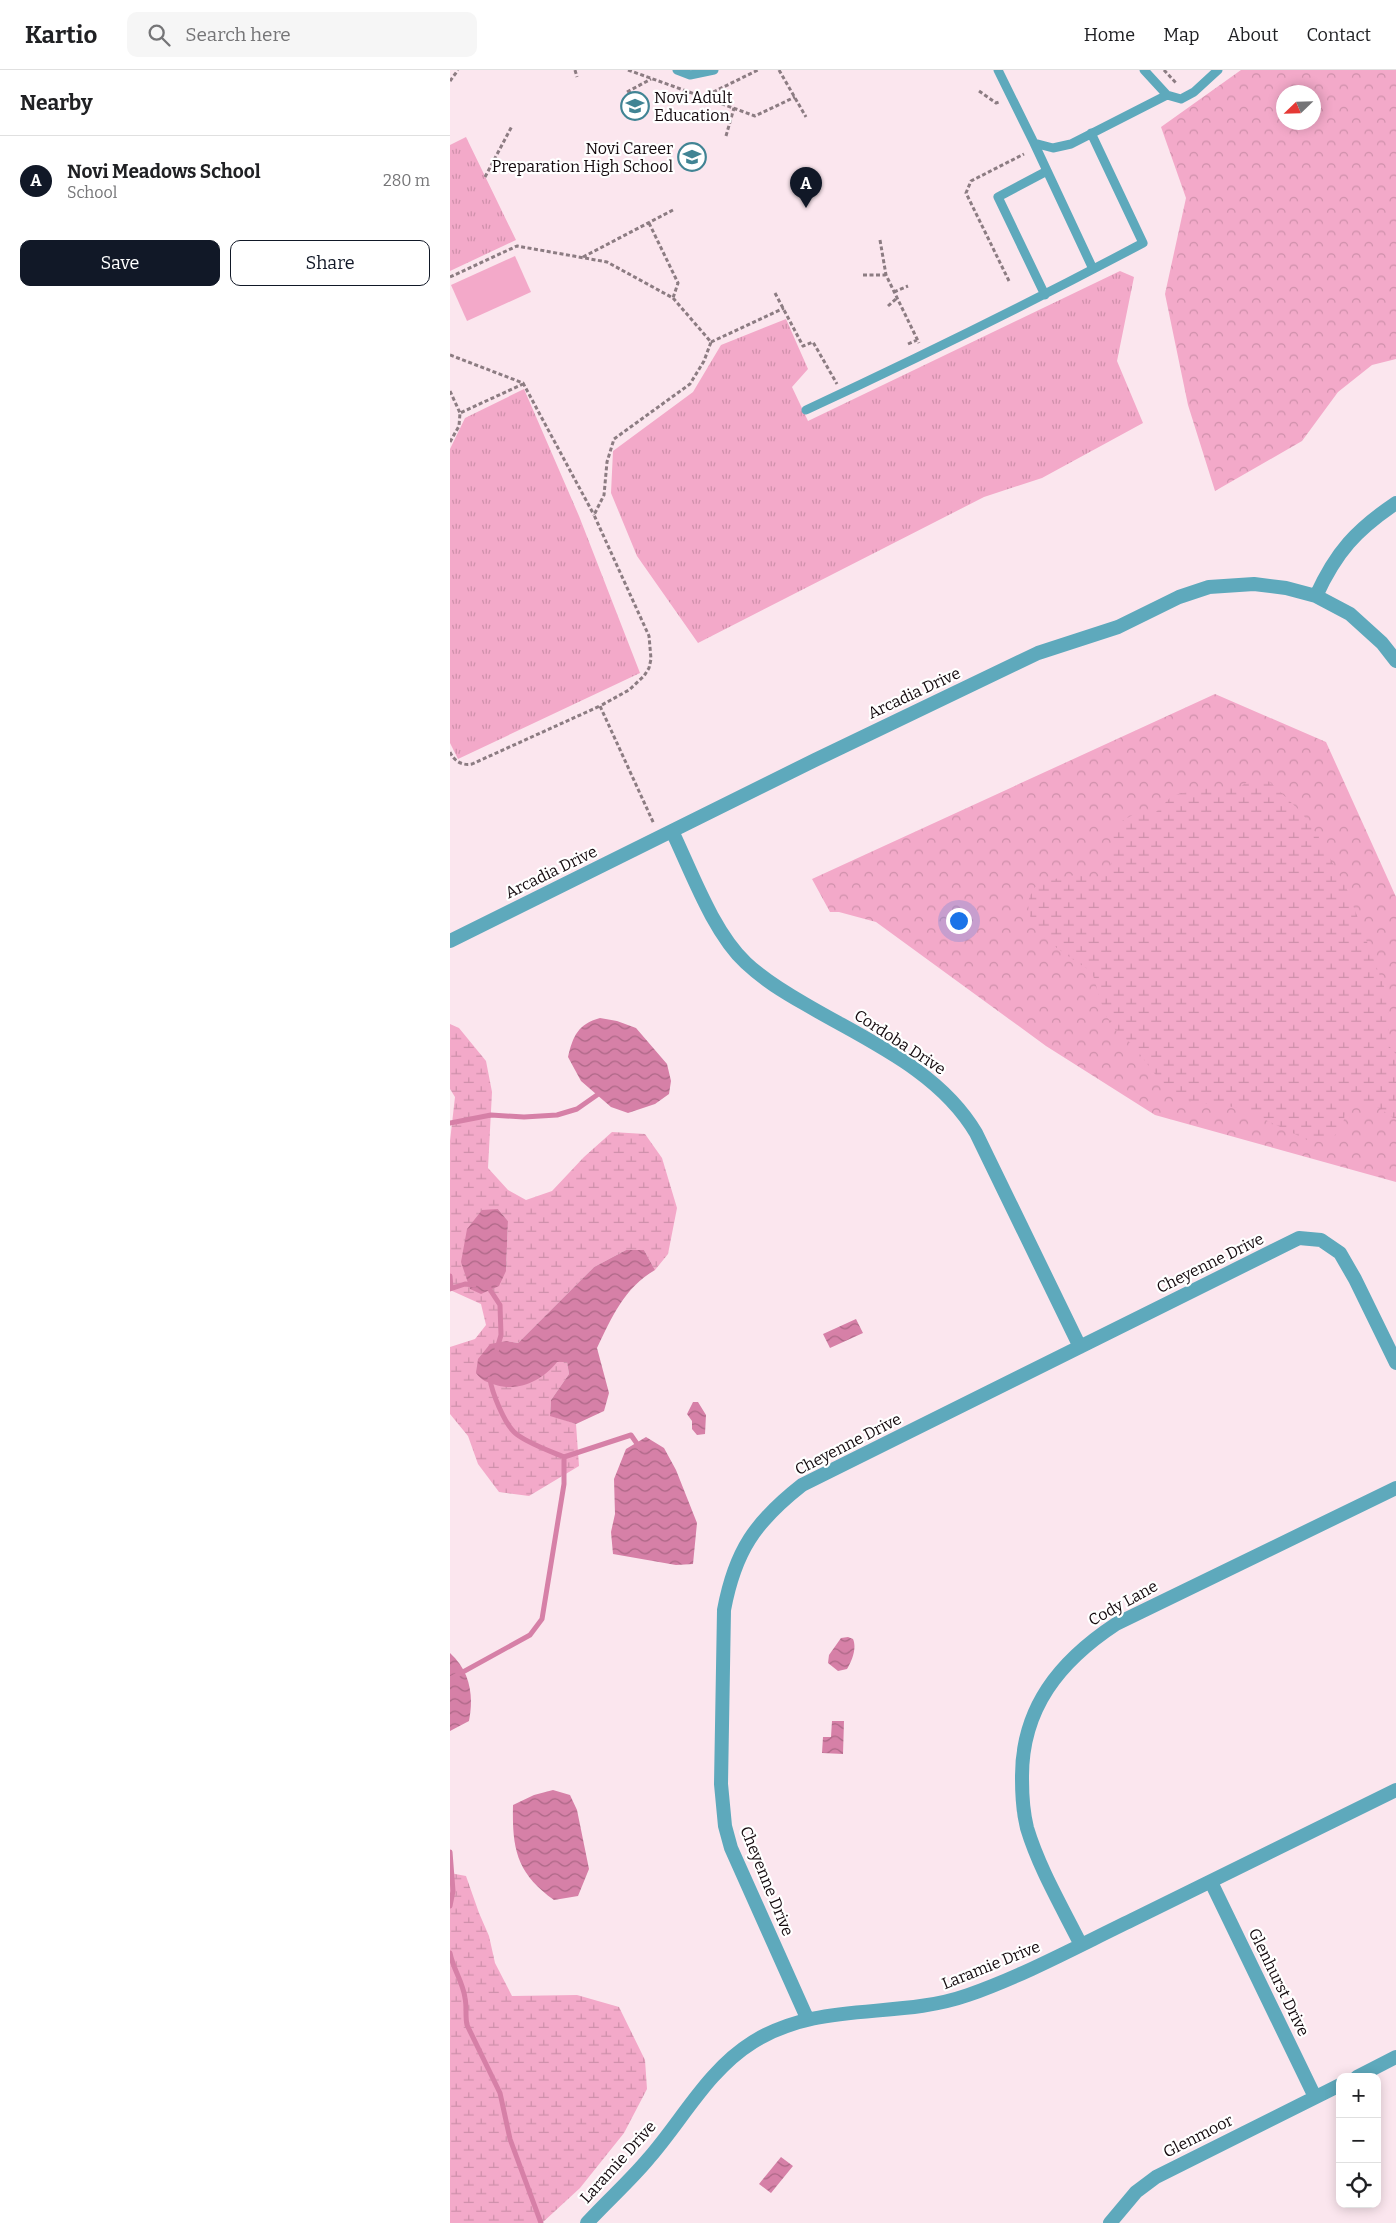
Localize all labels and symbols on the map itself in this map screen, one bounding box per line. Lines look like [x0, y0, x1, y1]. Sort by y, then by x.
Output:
north arrow [1276, 85, 1321, 130]
place label: Novi Adult Education [654, 88, 733, 125]
school or university icon: Novi Adult Education [620, 91, 650, 121]
place label: Novi Career Preparation High School [492, 139, 673, 176]
school or university icon: Novi Career Preparation High School [677, 142, 707, 172]
pin: A [790, 167, 822, 208]
street label: Arcadia Drive [865, 663, 963, 723]
street label: Arcadia Drive [502, 842, 600, 902]
your location [946, 908, 972, 934]
street label: Cordoba Drive [851, 1005, 949, 1079]
street label: Cheyenne Drive [1153, 1229, 1267, 1297]
street label: Cheyenne Drive [792, 1409, 904, 1479]
street label: Cody Lane [1085, 1576, 1161, 1630]
street label: Cheyenne Drive [736, 1823, 798, 1939]
street label: Glenhurst Drive [1245, 1925, 1313, 2039]
street label: Laramie Drive [939, 1937, 1043, 1993]
street label: Glenmoor [1160, 2110, 1236, 2162]
street label: Laramie Drive [576, 2117, 660, 2207]

